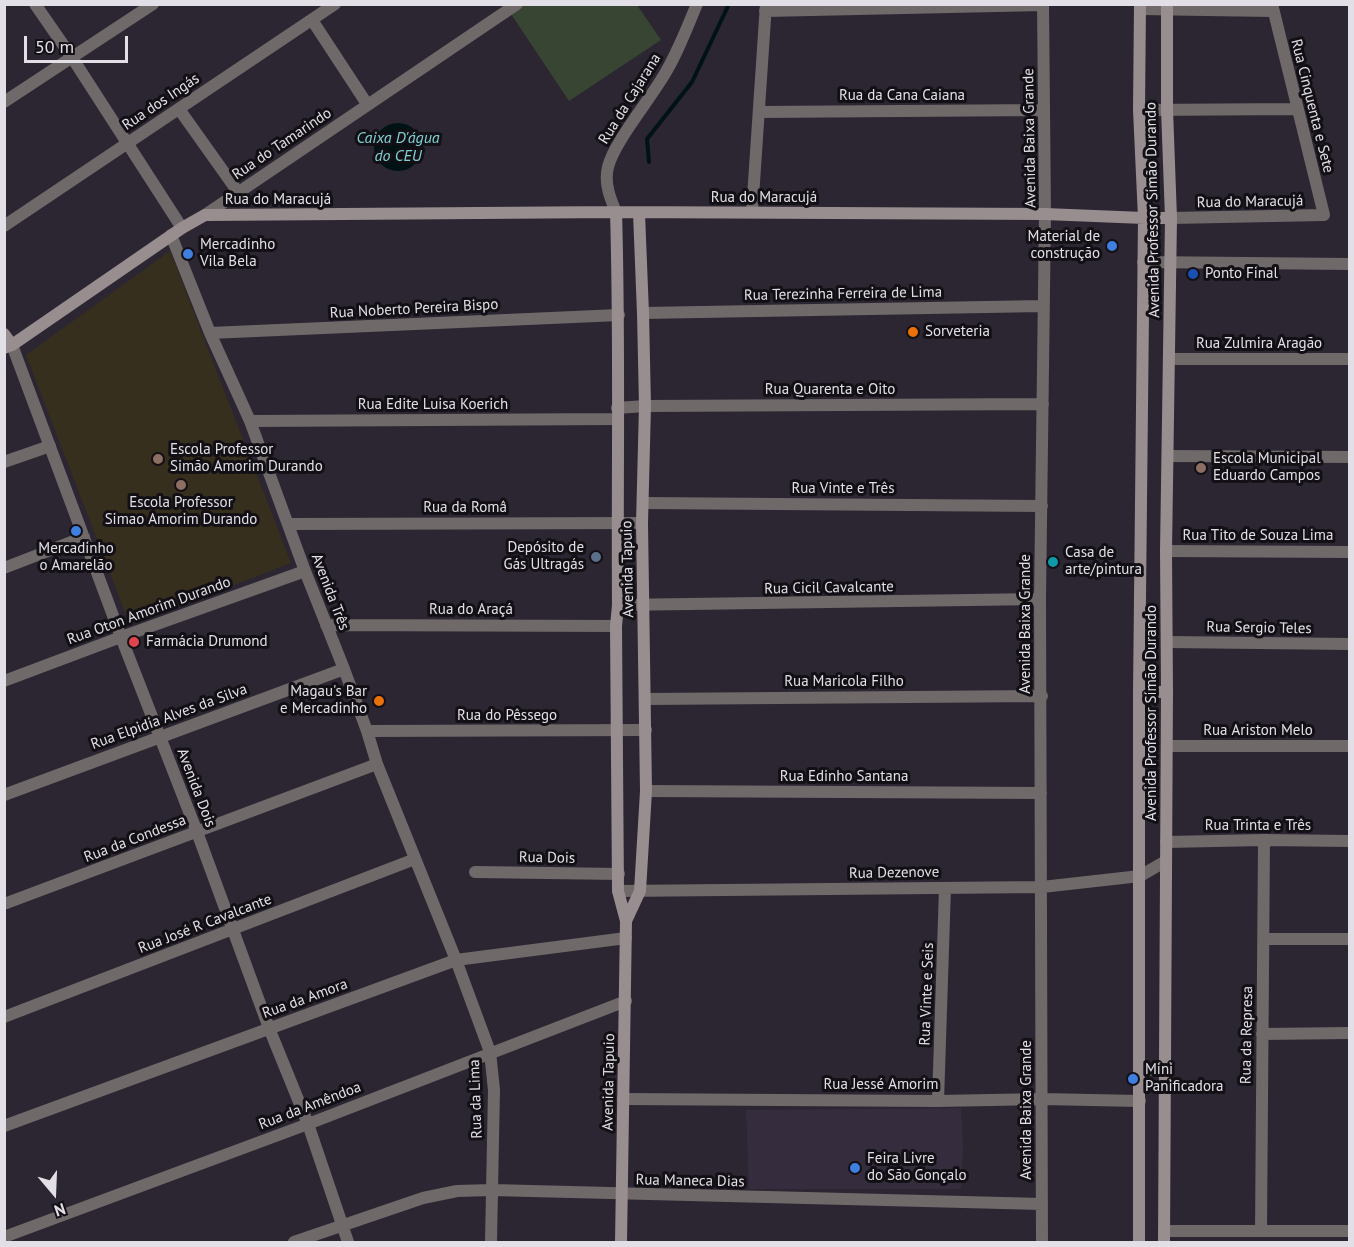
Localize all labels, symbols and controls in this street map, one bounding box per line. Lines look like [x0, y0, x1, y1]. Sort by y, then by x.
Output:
scale bar [27, 24, 130, 62]
text: 50 m [35, 35, 74, 58]
street label: Rua Cinquenta e Sete [1287, 37, 1337, 175]
street label: Rua da Cajarana [595, 50, 665, 148]
street label: Avenida Baixa Grande [1020, 68, 1040, 208]
street label: Rua dos Ingás [119, 70, 203, 134]
street label: Rua da Cana Caiana [839, 87, 965, 105]
street label: Avenida Professor Simão Durando [1142, 102, 1164, 318]
street label: Rua do Tamarindo [229, 104, 335, 184]
water label: Caixa D'água do CEU [356, 128, 440, 166]
street label: Rua do Maracujá [711, 189, 817, 207]
street label: Rua do Maracujá [225, 191, 331, 209]
street label: Rua do Maracujá [1197, 192, 1303, 212]
place label: Material de construção [1028, 228, 1100, 263]
place label: Mercadinho Vila Bela [200, 236, 275, 271]
marker: Material de construção [1105, 239, 1119, 253]
marker: Mercadinho Vila Bela [181, 247, 195, 261]
place label: Ponto Final [1205, 265, 1278, 283]
marker: Ponto Final [1186, 267, 1200, 281]
street label: Rua Terezinha Ferreira de Lima [744, 283, 942, 305]
street label: Rua Noberto Pereira Bispo [329, 296, 499, 322]
place label: Sorveteria [925, 323, 990, 341]
marker: Sorveteria [906, 325, 920, 339]
street label: Rua Zulmira Aragão [1196, 335, 1322, 353]
street label: Rua Quarenta e Oito [765, 381, 895, 399]
street label: Rua Edite Luisa Koerich [358, 396, 508, 414]
place label: Escola Professor Simão Amorim Durando [170, 441, 323, 476]
place label: Escola Municipal Eduardo Campos [1213, 450, 1321, 485]
marker: Escola Professor Simão Amorim Durando [151, 452, 165, 466]
marker: Escola Municipal Eduardo Campos [1194, 461, 1208, 475]
marker: Escola Professor Simao Amorim Durando [174, 478, 188, 492]
street label: Rua Vinte e Três [791, 480, 895, 498]
place label: Escola Professor Simao Amorim Durando [105, 494, 257, 529]
street label: Rua da Româ [423, 499, 507, 517]
street label: Avenida Tapuio [618, 520, 638, 618]
marker: Mercadinho o Amarelão [69, 524, 83, 538]
street label: Rua Tito de Souza Lima [1183, 527, 1333, 545]
place label: Depósito de Gás Ultragás [503, 539, 584, 574]
place label: Mercadinho o Amarelão [38, 540, 114, 575]
place label: Casa de arte/pintura [1065, 544, 1142, 579]
marker: Depósito de Gás Ultragás [589, 550, 603, 564]
street label: Avenida Três [307, 551, 353, 633]
street label: Avenida Baixa Grande [1017, 554, 1035, 694]
marker: Casa de arte/pintura [1046, 555, 1060, 569]
street label: Rua Oton Amorim Durando [65, 573, 233, 649]
street label: Rua Cicil Cavalcante [764, 578, 894, 598]
street label: Rua do Araçá [429, 601, 513, 619]
street label: Avenida Professor Simão Durando [1143, 605, 1161, 821]
street label: Rua Sergio Teles [1206, 618, 1312, 638]
place label: Farmácia Drumond [146, 633, 268, 651]
marker: Farmácia Drumond [127, 635, 141, 649]
street label: Rua Maricola Filho [784, 673, 904, 691]
street label: Rua Elpidia Alves da Silva [88, 680, 250, 754]
place label: Magau's Bar e Mercadinho [280, 683, 367, 718]
marker: Magau's Bar e Mercadinho [372, 694, 386, 708]
street label: Rua do Pêssego [457, 707, 557, 725]
street label: Rua Ariston Melo [1203, 722, 1313, 740]
street label: Avenida Dois [173, 746, 219, 830]
street label: Rua Edinho Santana [780, 768, 908, 786]
street label: Rua da Condessa [81, 811, 189, 867]
street label: Rua Trinta e Três [1205, 817, 1311, 835]
street label: Rua Dois [519, 849, 575, 867]
street label: Rua Dezenove [849, 863, 939, 883]
street label: Rua José R Cavalcante [136, 890, 274, 958]
street label: Rua Vinte e Seis [916, 942, 938, 1046]
street label: Rua da Amora [260, 975, 350, 1023]
street label: Rua da Represa [1237, 986, 1257, 1084]
street label: Avenida Tapuio [599, 1033, 619, 1131]
street label: Avenida Baixa Grande [1018, 1040, 1036, 1180]
street label: Rua da Lima [466, 1059, 486, 1139]
place label: Mini Panificadora [1145, 1061, 1223, 1096]
marker: Mini Panificadora [1126, 1072, 1140, 1086]
street label: Rua Jessé Amorim [824, 1076, 938, 1094]
street label: Rua da Amêndoa [256, 1078, 364, 1134]
place label: Feira Livre do São Gonçalo [867, 1150, 967, 1185]
marker: Feira Livre do São Gonçalo [848, 1161, 862, 1175]
north arrow [24, 1163, 84, 1223]
street label: Rua Maneca Dias [635, 1171, 745, 1191]
text: N [52, 1199, 68, 1221]

